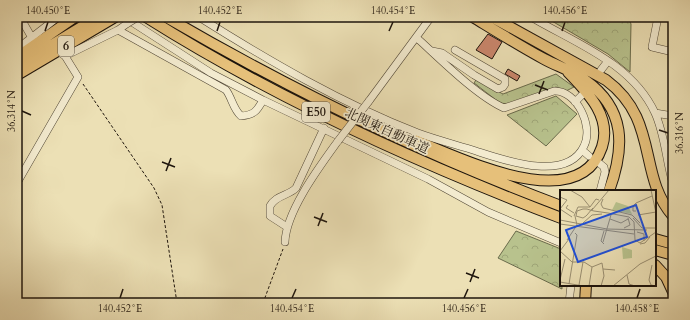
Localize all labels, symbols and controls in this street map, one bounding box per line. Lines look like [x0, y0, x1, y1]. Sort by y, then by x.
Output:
text: 140.450°E [26, 4, 70, 18]
text: 140.452°E [198, 4, 242, 18]
text: 140.454°E [371, 4, 415, 18]
text: 140.456°E [543, 4, 587, 18]
road number: 6 [58, 36, 74, 56]
text: 36.314°N [5, 90, 19, 132]
road number: E50 [302, 102, 330, 122]
street label: 北関東自動車道 [342, 104, 432, 158]
text: 36.316°N [673, 112, 687, 154]
inset map [560, 190, 656, 286]
text: 140.452°E [98, 302, 142, 316]
text: 140.454°E [270, 302, 314, 316]
text: 140.456°E [442, 302, 486, 316]
text: 140.458°E [615, 302, 659, 316]

